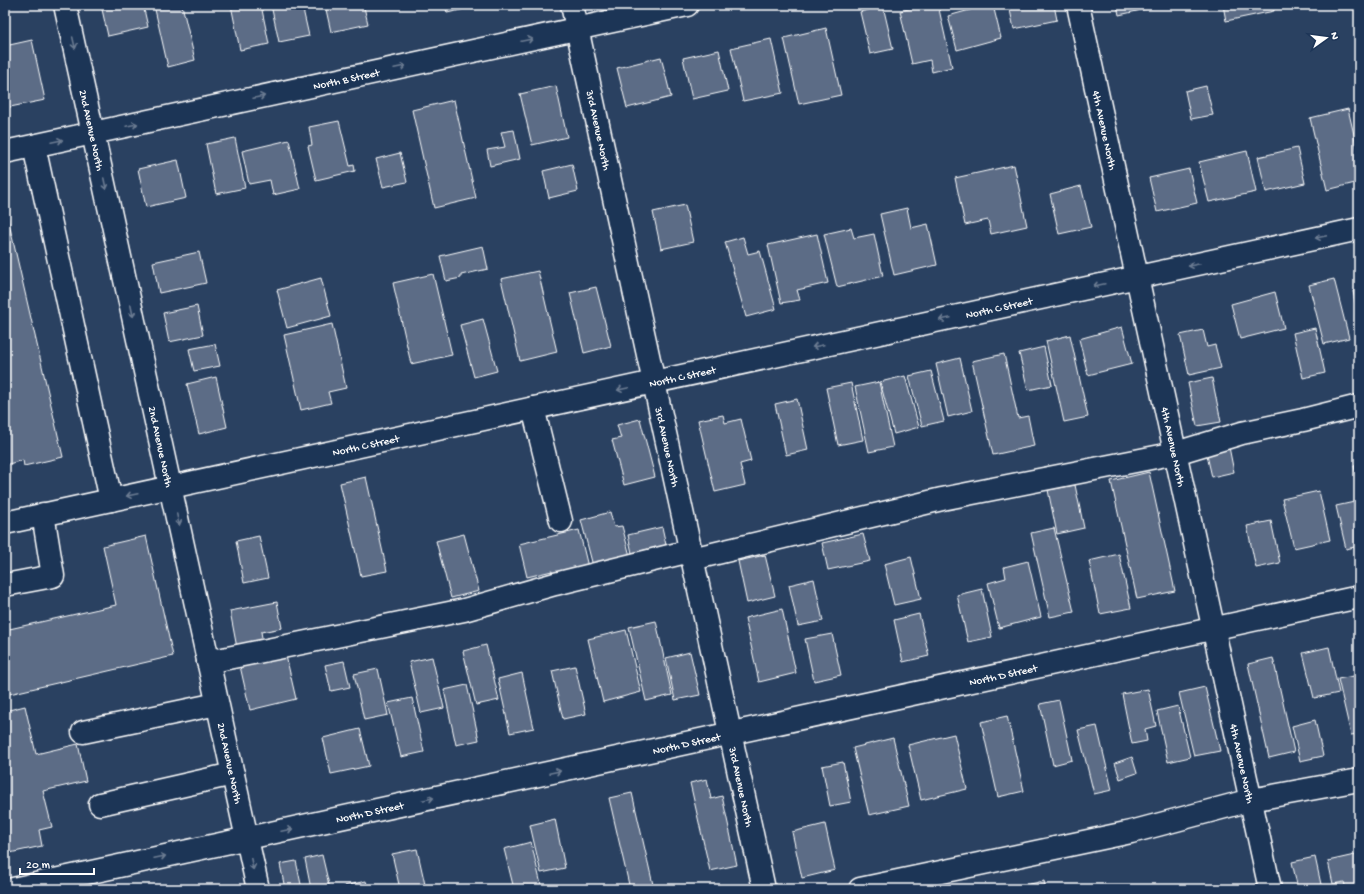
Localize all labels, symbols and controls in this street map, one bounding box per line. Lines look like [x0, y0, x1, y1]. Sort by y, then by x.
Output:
north arrow [1306, 18, 1346, 58]
text: N [1327, 31, 1340, 41]
one-way arrow [70, 36, 78, 49]
one-way arrow [520, 36, 533, 44]
one-way arrow [393, 63, 406, 71]
street label: North B Street [312, 67, 382, 93]
street label: 3rd Avenue North [582, 88, 612, 172]
street label: 2nd Avenue North [76, 89, 105, 172]
street label: 4th Avenue North [1089, 90, 1118, 172]
one-way arrow [252, 93, 265, 101]
one-way arrow [125, 120, 138, 128]
one-way arrow [50, 136, 63, 144]
one-way arrow [101, 177, 109, 190]
one-way arrow [1315, 234, 1328, 242]
one-way arrow [1188, 261, 1201, 269]
one-way arrow [1093, 282, 1106, 290]
street label: North C Street [965, 296, 1035, 322]
one-way arrow [129, 304, 137, 317]
one-way arrow [939, 315, 952, 323]
one-way arrow [812, 343, 825, 351]
street label: North C Street [648, 365, 719, 391]
one-way arrow [617, 385, 630, 393]
street label: 2nd Avenue North [145, 405, 174, 489]
street label: 3rd Avenue North [651, 405, 681, 488]
street label: 4th Avenue North [1157, 406, 1186, 488]
street label: North C Street [332, 433, 402, 460]
one-way arrow [126, 491, 139, 499]
one-way arrow [174, 513, 182, 526]
street label: North D Street [968, 663, 1040, 689]
street label: 2nd Avenue North [214, 722, 243, 805]
street label: 4th Avenue North [1226, 723, 1255, 805]
street label: North D Street [652, 731, 723, 758]
street label: 3rd Avenue North [725, 745, 754, 828]
one-way arrow [548, 767, 561, 775]
one-way arrow [421, 795, 434, 803]
street label: North D Street [335, 800, 407, 827]
one-way arrow [281, 825, 294, 833]
scale bar [20, 850, 94, 876]
one-way arrow [154, 852, 167, 860]
one-way arrow [249, 857, 257, 870]
text: 20 m [26, 859, 51, 873]

